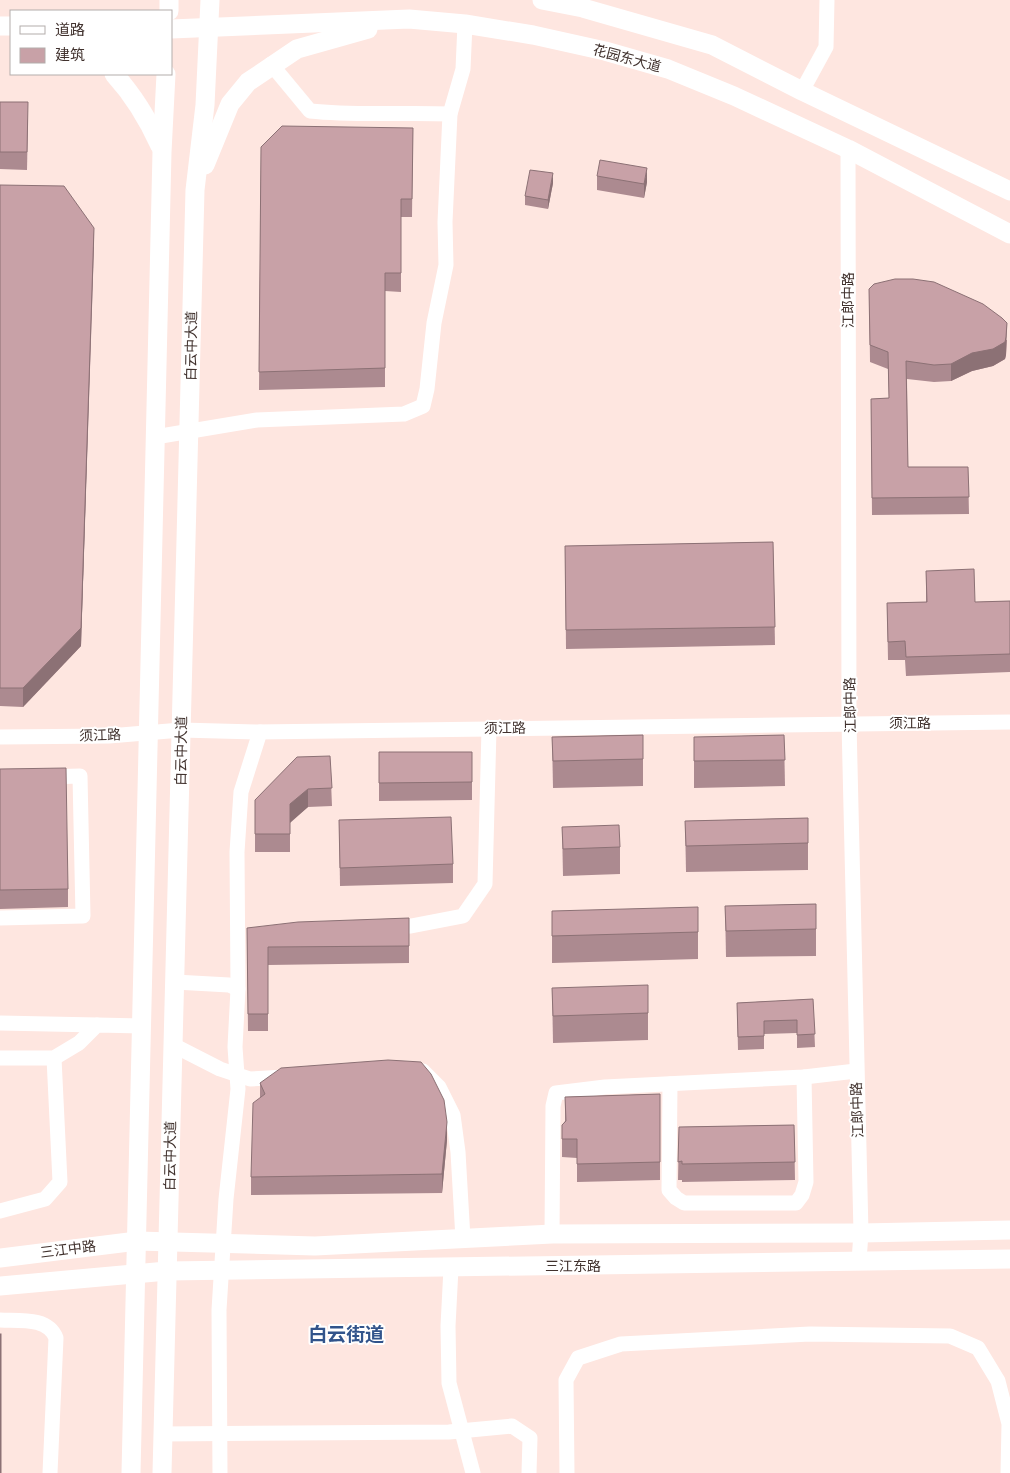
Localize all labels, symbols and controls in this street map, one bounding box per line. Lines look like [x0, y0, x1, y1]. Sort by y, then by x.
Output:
legend [10, 10, 172, 75]
text: 道路 [55, 19, 85, 40]
street label: 花园东大道 [591, 39, 663, 77]
text: 建筑 [55, 44, 85, 65]
street label: 江郎中路 [838, 272, 858, 328]
street label: 白云中大道 [180, 311, 202, 381]
street label: 江郎中路 [840, 677, 860, 733]
street label: 须江路 [889, 713, 931, 733]
street label: 白云中大道 [170, 716, 192, 786]
street label: 须江路 [484, 718, 526, 738]
street label: 须江路 [79, 724, 121, 746]
street label: 江郎中路 [846, 1082, 868, 1138]
street label: 白云中大道 [159, 1121, 181, 1191]
street label: 三江中路 [39, 1236, 97, 1262]
street label: 三江东路 [545, 1256, 601, 1276]
district label: 白云街道 [308, 1321, 384, 1347]

